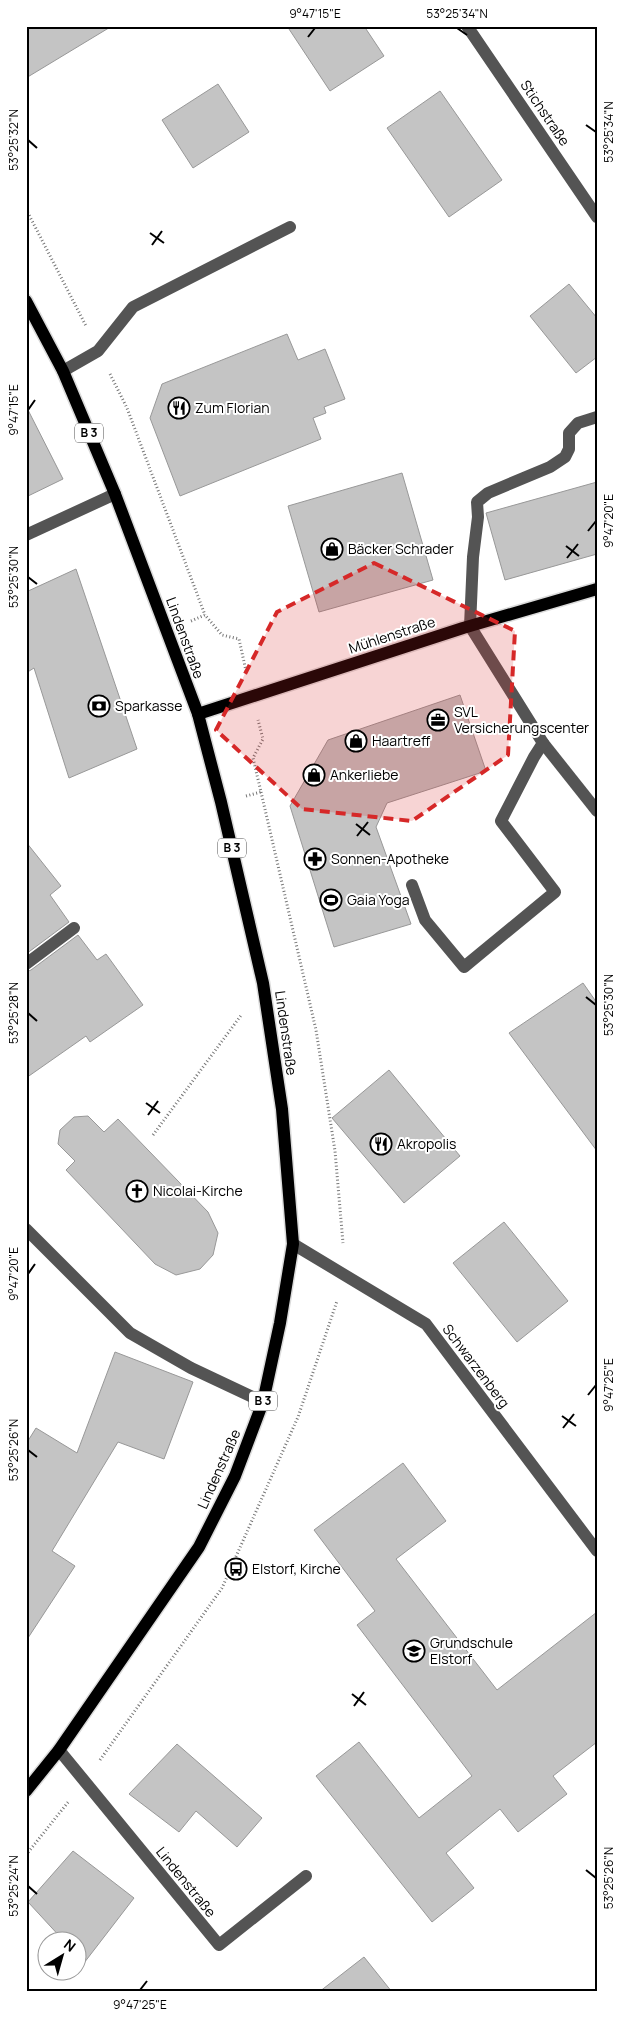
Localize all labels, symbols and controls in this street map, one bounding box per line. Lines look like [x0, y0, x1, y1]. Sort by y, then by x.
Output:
text: 9°47'15"E [289, 5, 341, 22]
text: 53°25'34"N [426, 5, 488, 22]
street label: Stichstraße [516, 76, 574, 149]
text: 53°25'34"N [600, 101, 617, 163]
text: 53°25'32"N [5, 109, 22, 171]
text: 9°47'15"E [5, 384, 22, 436]
restaurant icon: Zum Florian [167, 396, 191, 420]
place label: Zum Florian [195, 398, 270, 417]
road number: B 3 [75, 423, 103, 442]
text: 9°47'20"E [600, 494, 617, 548]
shop icon: Bäcker Schrader [320, 537, 344, 561]
place label: Bäcker Schrader [348, 539, 454, 558]
text: 53°25'30"N [5, 546, 22, 608]
street label: Lindenstraße [162, 594, 209, 681]
street label: Mühlenstraße [346, 612, 438, 657]
bank icon: Sparkasse [87, 694, 111, 718]
place label: Sparkasse [115, 696, 182, 715]
place label: SVL Versicherungscenter [454, 702, 589, 737]
office icon: SVL Versicherungscenter [426, 708, 450, 732]
shop icon: Haartreff [344, 729, 368, 753]
place label: Haartreff [372, 731, 431, 750]
shop icon: Ankerliebe [302, 763, 326, 787]
place label: Ankerliebe [330, 765, 398, 784]
road number: B 3 [218, 838, 246, 858]
pharmacy icon: Sonnen-Apotheke [303, 847, 327, 871]
place label: Sonnen-Apotheke [331, 849, 449, 868]
sports icon: Gaia Yoga [319, 888, 343, 912]
place label: Gaia Yoga [347, 890, 410, 909]
text: 53°25'30"N [600, 974, 617, 1036]
text: 53°25'28"N [5, 982, 22, 1044]
street label: Lindenstraße [271, 989, 302, 1077]
restaurant icon: Akropolis [369, 1132, 393, 1156]
place label: Akropolis [397, 1134, 456, 1153]
church icon: Nicolai-Kirche [125, 1179, 149, 1203]
place label: Nicolai-Kirche [153, 1181, 243, 1200]
text: 9°47'20"E [5, 1247, 22, 1301]
street label: Schwarzenberg [439, 1320, 514, 1412]
text: 9°47'25"E [600, 1358, 617, 1412]
road number: B 3 [249, 1392, 277, 1410]
text: 53°25'26"N [5, 1419, 22, 1481]
street label: Lindenstraße [193, 1426, 245, 1512]
bus stop icon: Elstorf, Kirche [224, 1557, 248, 1581]
place label: Elstorf, Kirche [252, 1559, 341, 1578]
place label: Grundschule Elstorf [430, 1633, 513, 1668]
school or university icon: Grundschule Elstorf [402, 1639, 426, 1663]
street label: Lindenstraße [152, 1843, 221, 1921]
text: 53°25'26"N [600, 1847, 617, 1909]
text: 53°25'24"N [5, 1855, 22, 1917]
north arrow [38, 1930, 88, 1980]
text: N [60, 1935, 80, 1956]
text: 9°47'25"E [113, 1996, 167, 2013]

